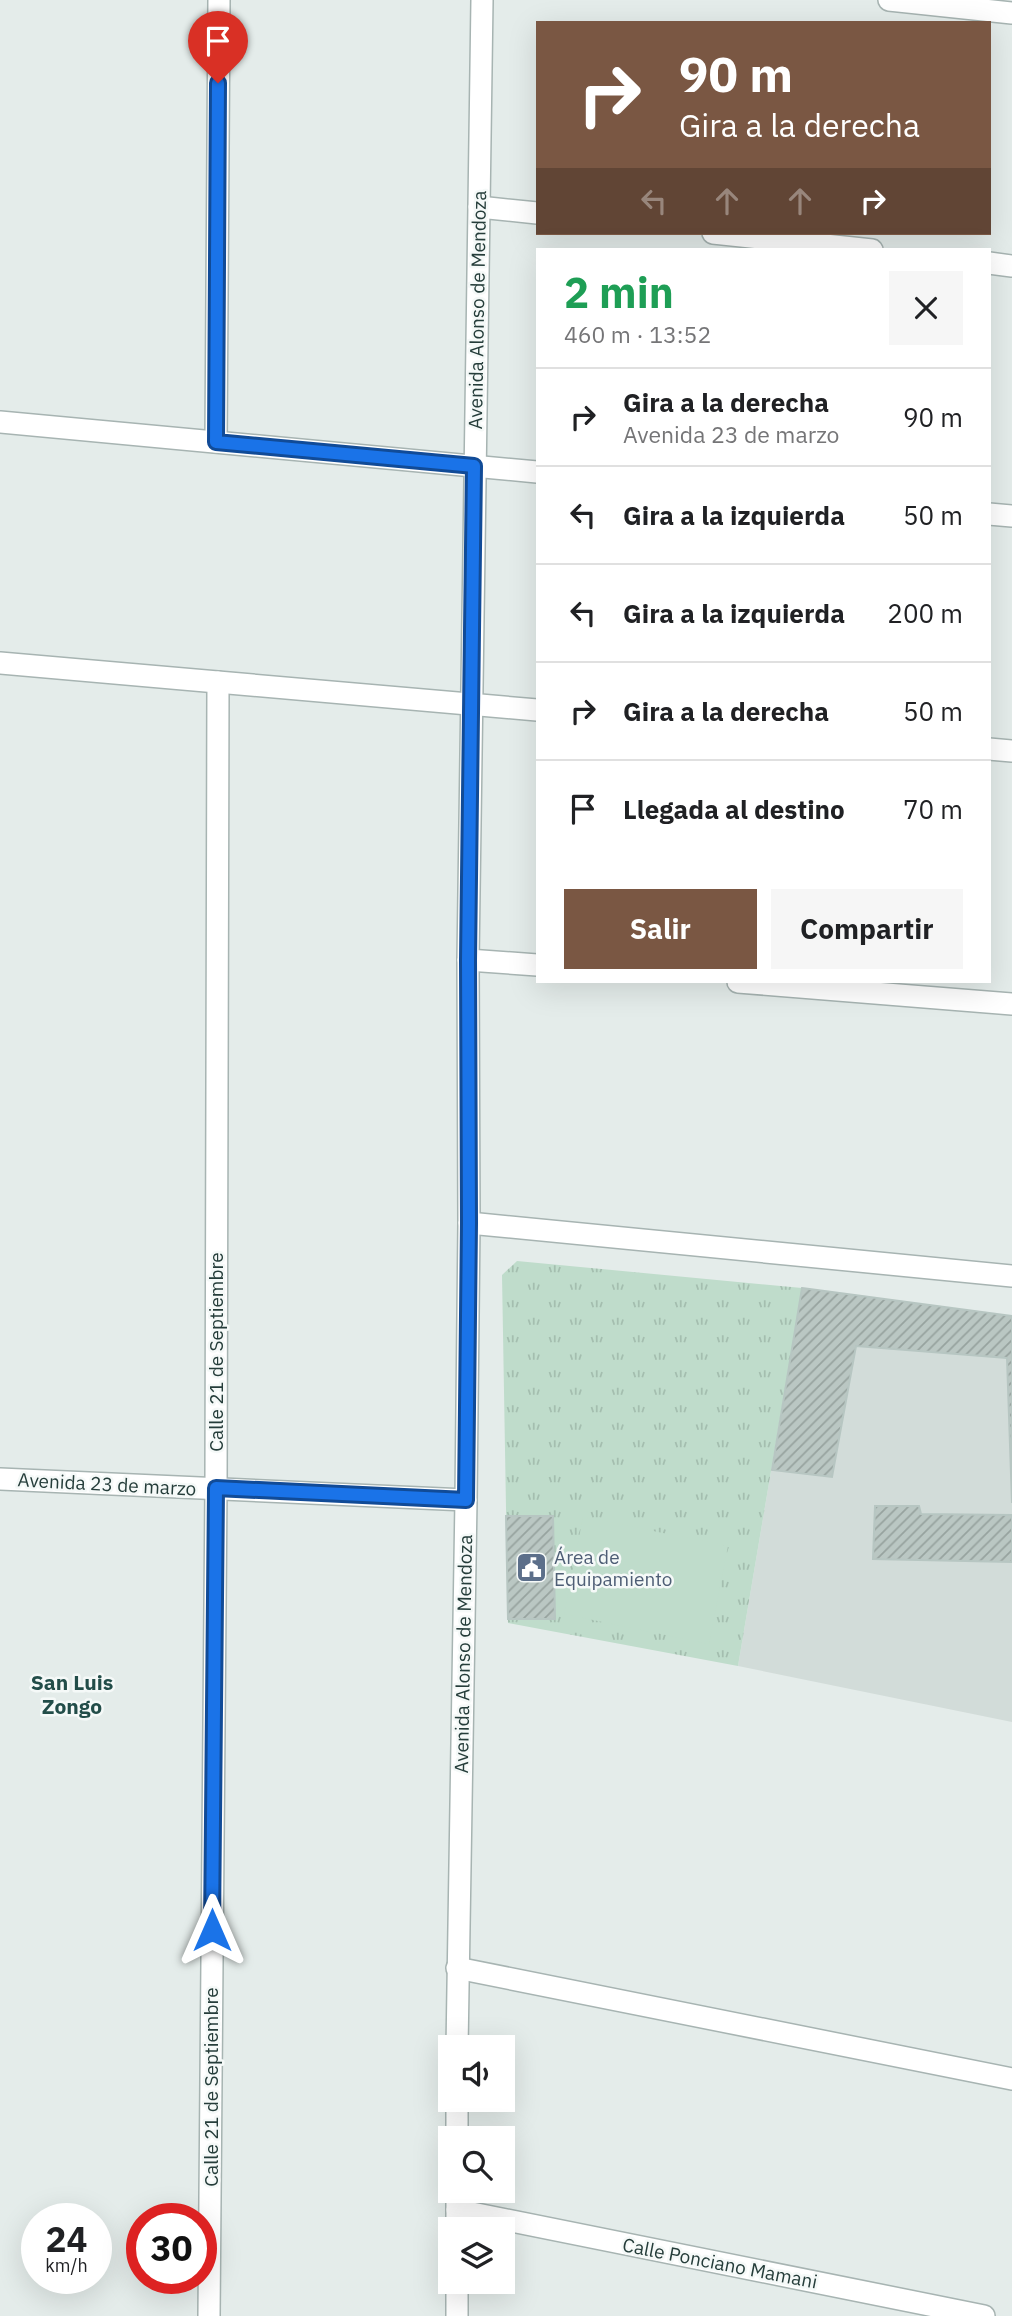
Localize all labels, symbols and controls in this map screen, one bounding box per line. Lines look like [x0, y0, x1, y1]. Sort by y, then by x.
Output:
pin [188, 11, 248, 83]
icon: arrive [199, 22, 237, 60]
text: 90 m [679, 42, 793, 105]
icon: right [564, 49, 655, 140]
text: Gira a la derecha [679, 104, 920, 146]
icon: left [635, 182, 673, 220]
icon: ahead [708, 182, 746, 220]
icon: ahead [781, 182, 819, 220]
icon: right [854, 182, 892, 220]
street label: Avenida Alonso de Mendoza [463, 190, 491, 430]
text: 2 min [564, 265, 674, 320]
button: close [889, 271, 963, 345]
text: 460 m · 13:52 [564, 319, 711, 349]
text: Gira a la derecha [623, 385, 829, 419]
icon: right [564, 398, 602, 436]
text: 90 m [903, 400, 963, 434]
text: Avenida 23 de marzo [623, 419, 839, 449]
icon: left [564, 496, 602, 534]
text: Gira a la izquierda [623, 498, 845, 532]
text: 50 m [903, 498, 963, 532]
icon: left [564, 594, 602, 632]
text: Gira a la izquierda [623, 596, 845, 630]
text: 200 m [887, 596, 963, 630]
icon: right [564, 692, 602, 730]
text: Gira a la derecha [623, 694, 829, 728]
text: 50 m [903, 694, 963, 728]
icon: arrive [564, 790, 602, 828]
text: Llegada al destino [623, 792, 845, 826]
text: 70 m [903, 792, 963, 826]
button: Salir [564, 889, 757, 969]
button: Compartir [771, 889, 963, 969]
street label: Calle 21 de Septiembre [204, 1252, 228, 1452]
street label: Avenida 23 de marzo [17, 1467, 197, 1501]
street label: Avenida Alonso de Mendoza [449, 1534, 477, 1774]
place label: Área de Equipamiento [554, 1545, 672, 1591]
public building icon: Área de Equipamiento [514, 1551, 548, 1585]
district label: San Luis Zongo [31, 1668, 113, 1720]
position arrow [175, 1893, 249, 1967]
street label: Calle 21 de Septiembre [199, 1987, 223, 2187]
map controls [438, 2035, 515, 2294]
button: sound [438, 2035, 515, 2112]
button: search [438, 2126, 515, 2203]
speed limit sign: 30 [126, 2203, 217, 2294]
text: 24 [45, 2216, 88, 2262]
button: layers [438, 2217, 515, 2294]
street label: Calle Ponciano Mamani [621, 2232, 819, 2294]
text: km/h [45, 2254, 88, 2277]

